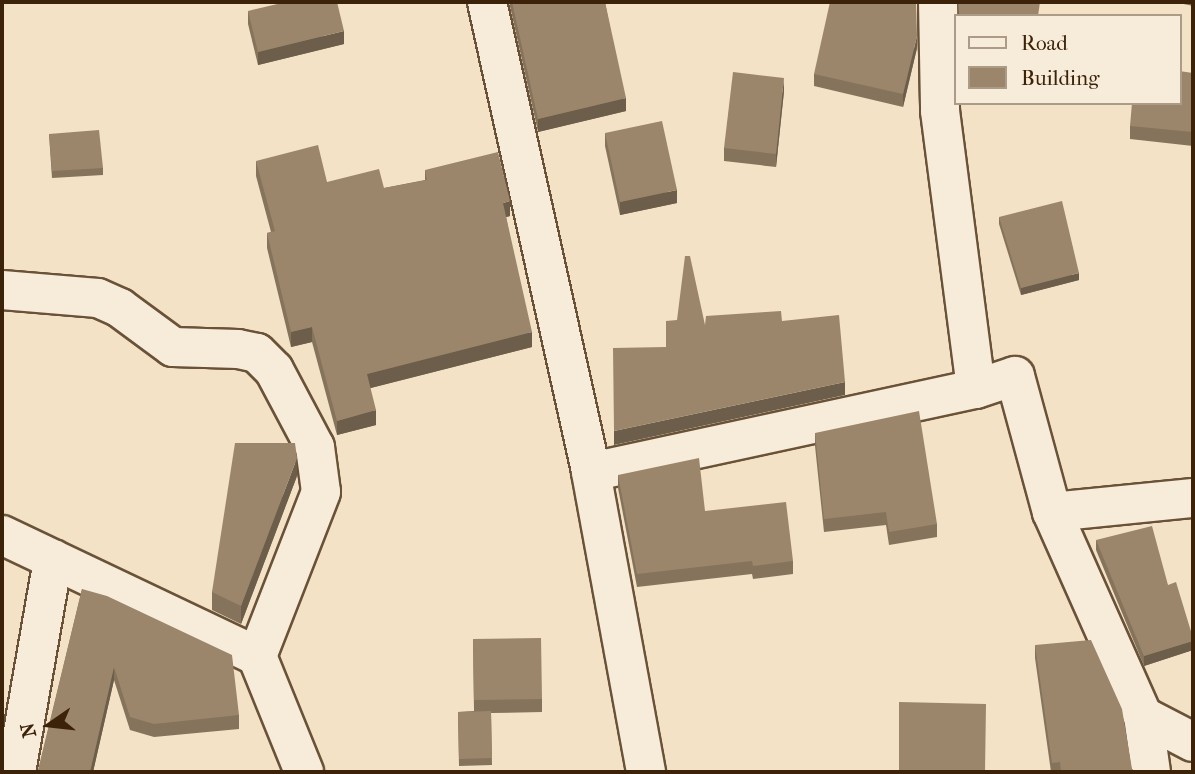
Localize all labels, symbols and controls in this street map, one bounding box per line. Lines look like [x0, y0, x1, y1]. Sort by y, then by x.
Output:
legend [954, 14, 1181, 105]
text: Road [1021, 31, 1068, 55]
text: Building [1021, 66, 1099, 90]
north arrow [14, 690, 84, 760]
text: N [16, 720, 41, 740]

